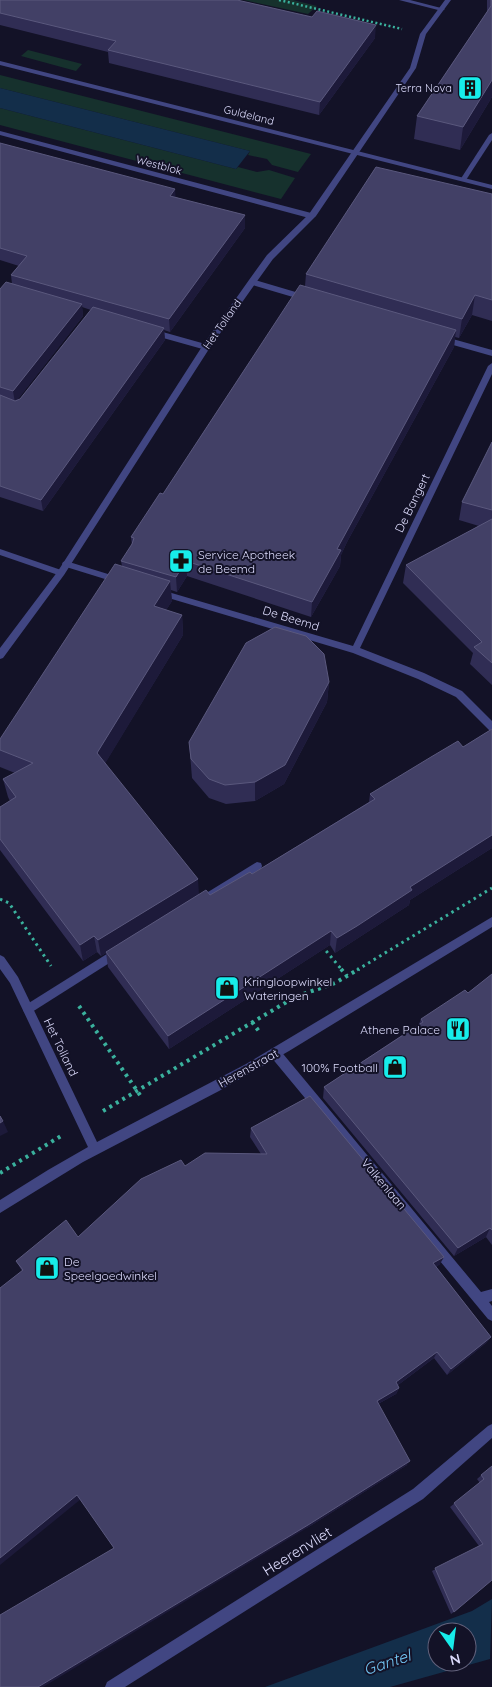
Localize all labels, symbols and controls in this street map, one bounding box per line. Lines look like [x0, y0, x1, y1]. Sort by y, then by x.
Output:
building icon: Terra Nova [457, 75, 483, 101]
place label: Terra Nova [395, 81, 452, 95]
street label: Guldeland [222, 102, 276, 128]
street label: Westblok [134, 152, 184, 178]
street label: Het Tolland [200, 296, 244, 352]
street label: De Bangert [391, 471, 433, 535]
place label: Service Apotheek de Beemd [198, 547, 295, 576]
pharmacy icon: Service Apotheek de Beemd [168, 548, 194, 574]
street label: De Beemd [261, 602, 321, 634]
place label: Kringloopwinkel Wateringen [244, 974, 332, 1003]
shop icon: Kringloopwinkel Wateringen [214, 975, 240, 1001]
street label: Het Tolland [40, 1015, 82, 1079]
restaurant icon: Athene Palace [445, 1016, 471, 1042]
place label: Athene Palace [360, 1022, 440, 1037]
street label: Herenstraat [215, 1045, 281, 1091]
shop icon: 100% Football [382, 1054, 408, 1080]
place label: 100% Football [301, 1060, 378, 1075]
street label: Valkenlaan [358, 1155, 410, 1213]
place label: De Speelgoedwinkel [64, 1254, 157, 1283]
shop icon: De Speelgoedwinkel [34, 1255, 60, 1281]
street label: Heerenvliet [259, 1522, 335, 1580]
north arrow [427, 1622, 477, 1672]
water label: Gantel [361, 1644, 415, 1679]
text: N [448, 1650, 462, 1670]

